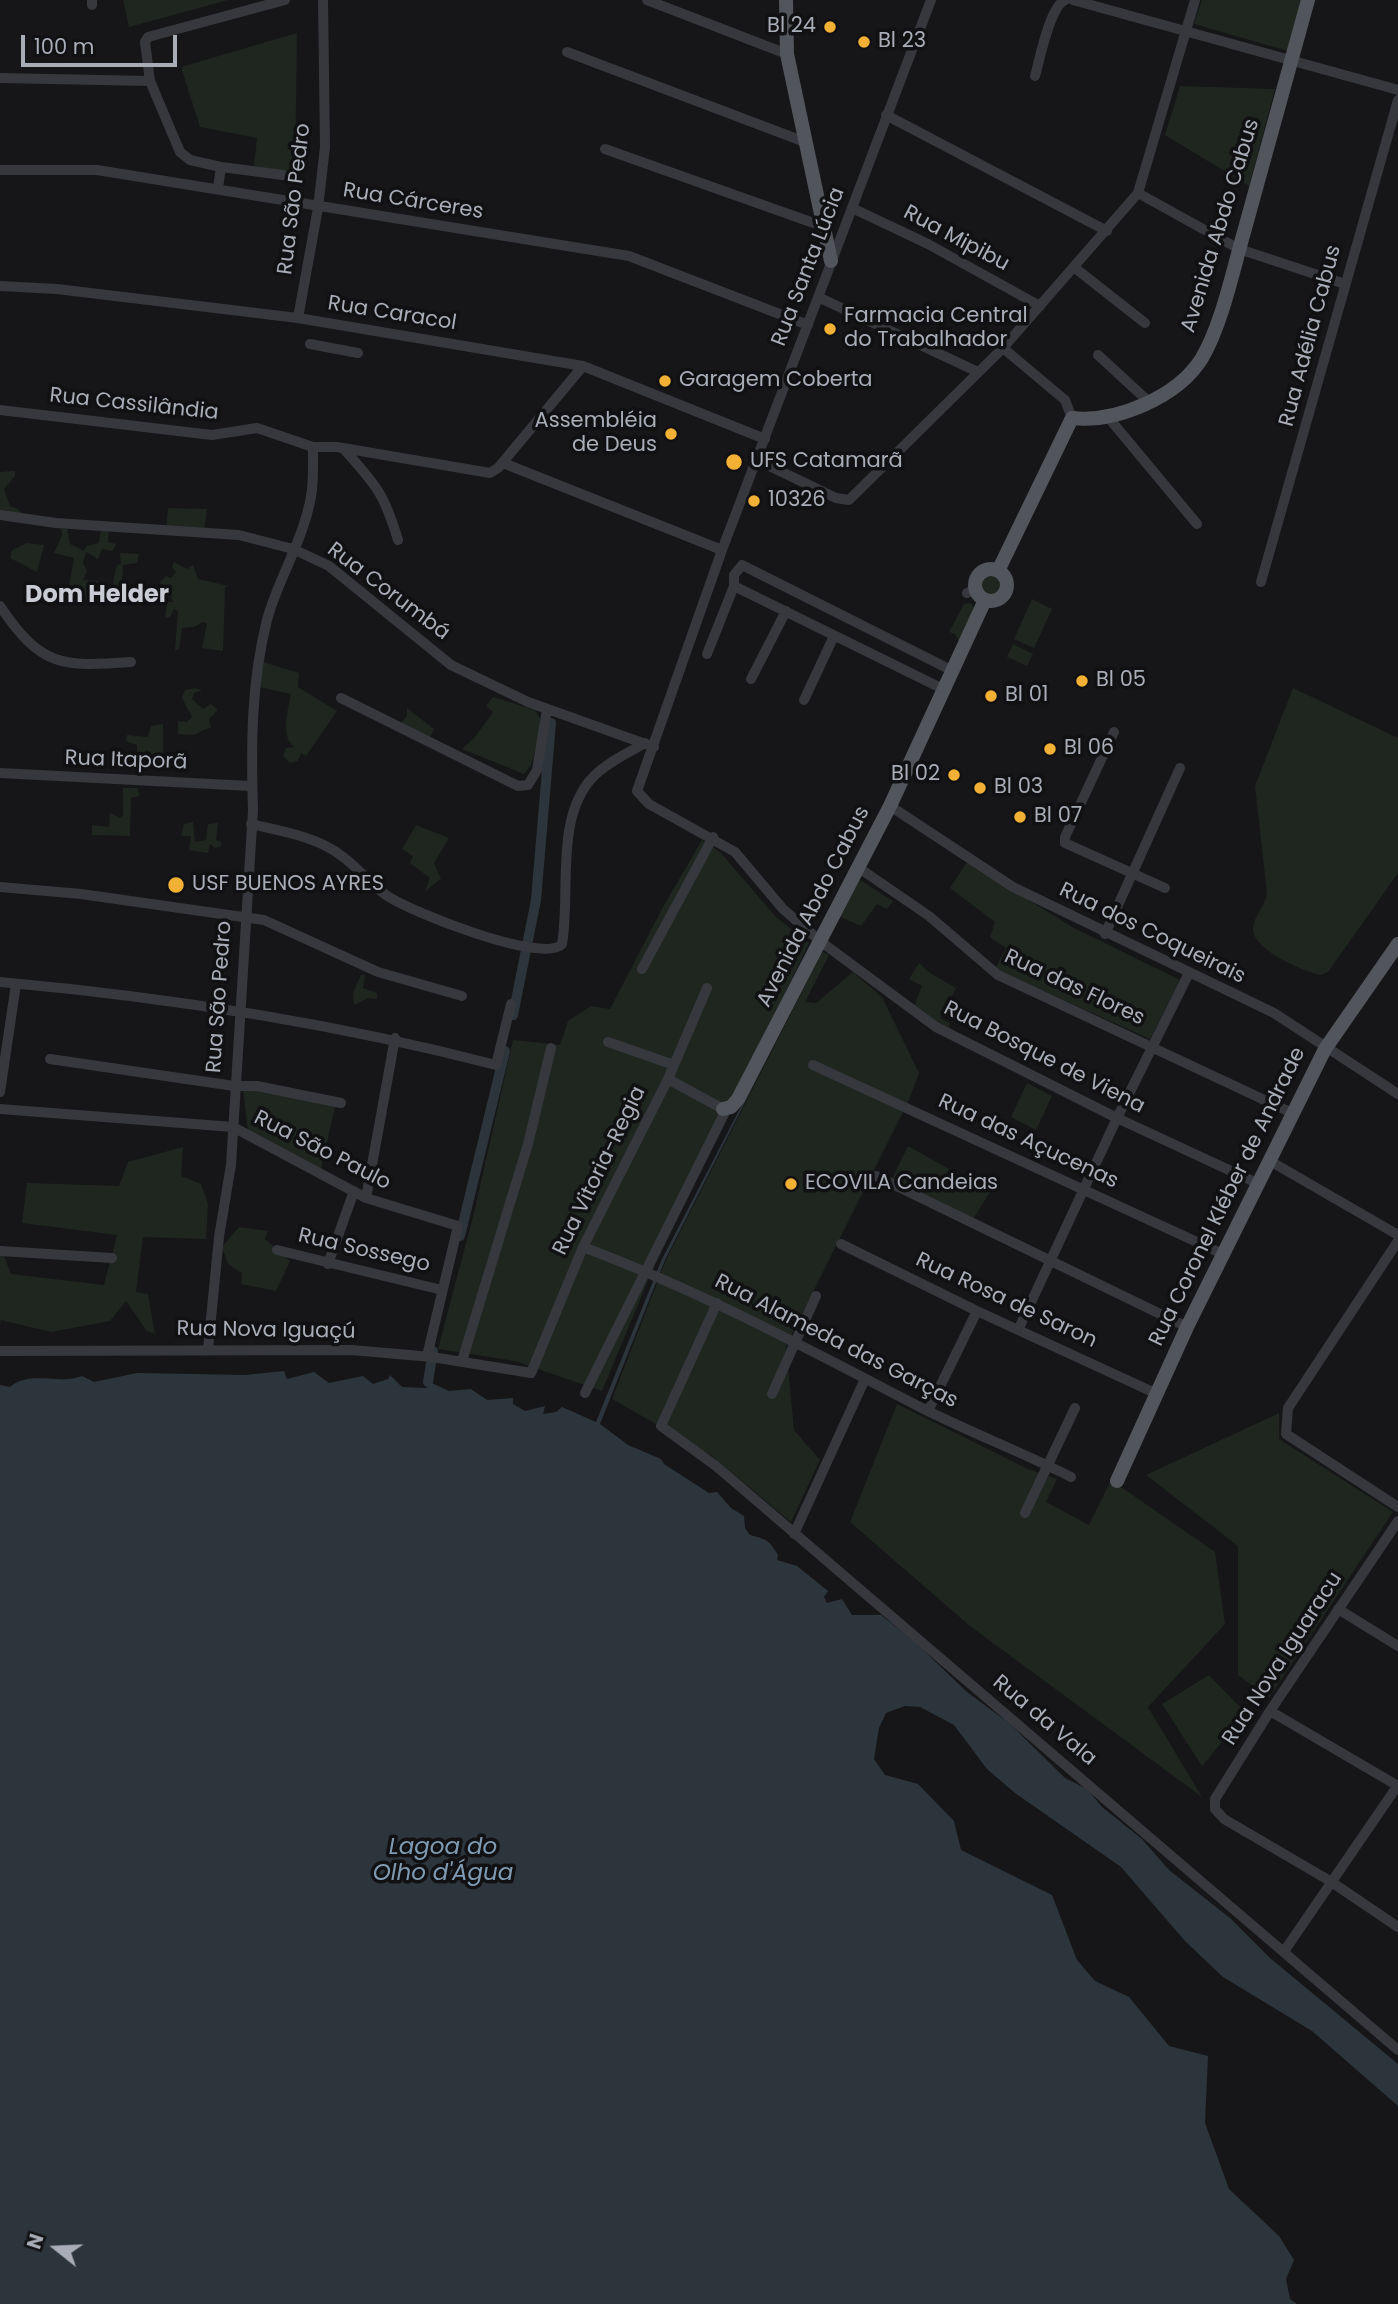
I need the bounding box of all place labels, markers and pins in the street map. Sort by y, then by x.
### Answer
place label: Bl 24 [767,14,816,40]
marker: Bl 24 [822,19,838,35]
place label: Bl 23 [878,29,926,55]
marker: Bl 23 [856,34,872,50]
place label: Farmacia Central do Trabalhador [844,304,1028,354]
marker: Farmacia Central do Trabalhador [822,321,838,337]
place label: Garagem Coberta [679,368,873,394]
marker: Garagem Coberta [657,373,673,389]
place label: Assembléia de Deus [535,409,657,459]
marker: Assembléia de Deus [663,426,679,442]
place label: UFS Catamarã [750,449,903,475]
marker: UFS Catamarã [724,452,744,472]
place label: 10326 [768,488,826,514]
marker: 10326 [746,493,762,509]
place label: Bl 05 [1096,668,1146,694]
marker: Bl 05 [1074,673,1090,689]
place label: Bl 01 [1005,683,1049,709]
marker: Bl 01 [983,688,999,704]
place label: Bl 06 [1064,736,1114,762]
marker: Bl 06 [1042,741,1058,757]
place label: Bl 02 [891,762,940,788]
marker: Bl 02 [946,767,962,783]
place label: Bl 03 [994,775,1043,801]
marker: Bl 03 [972,780,988,796]
place label: Bl 07 [1034,804,1082,830]
marker: Bl 07 [1012,809,1028,825]
place label: USF BUENOS AYRES [192,872,384,898]
marker: USF BUENOS AYRES [166,875,186,895]
place label: ECOVILA Candeias [805,1171,998,1197]
marker: ECOVILA Candeias [783,1176,799,1192]

